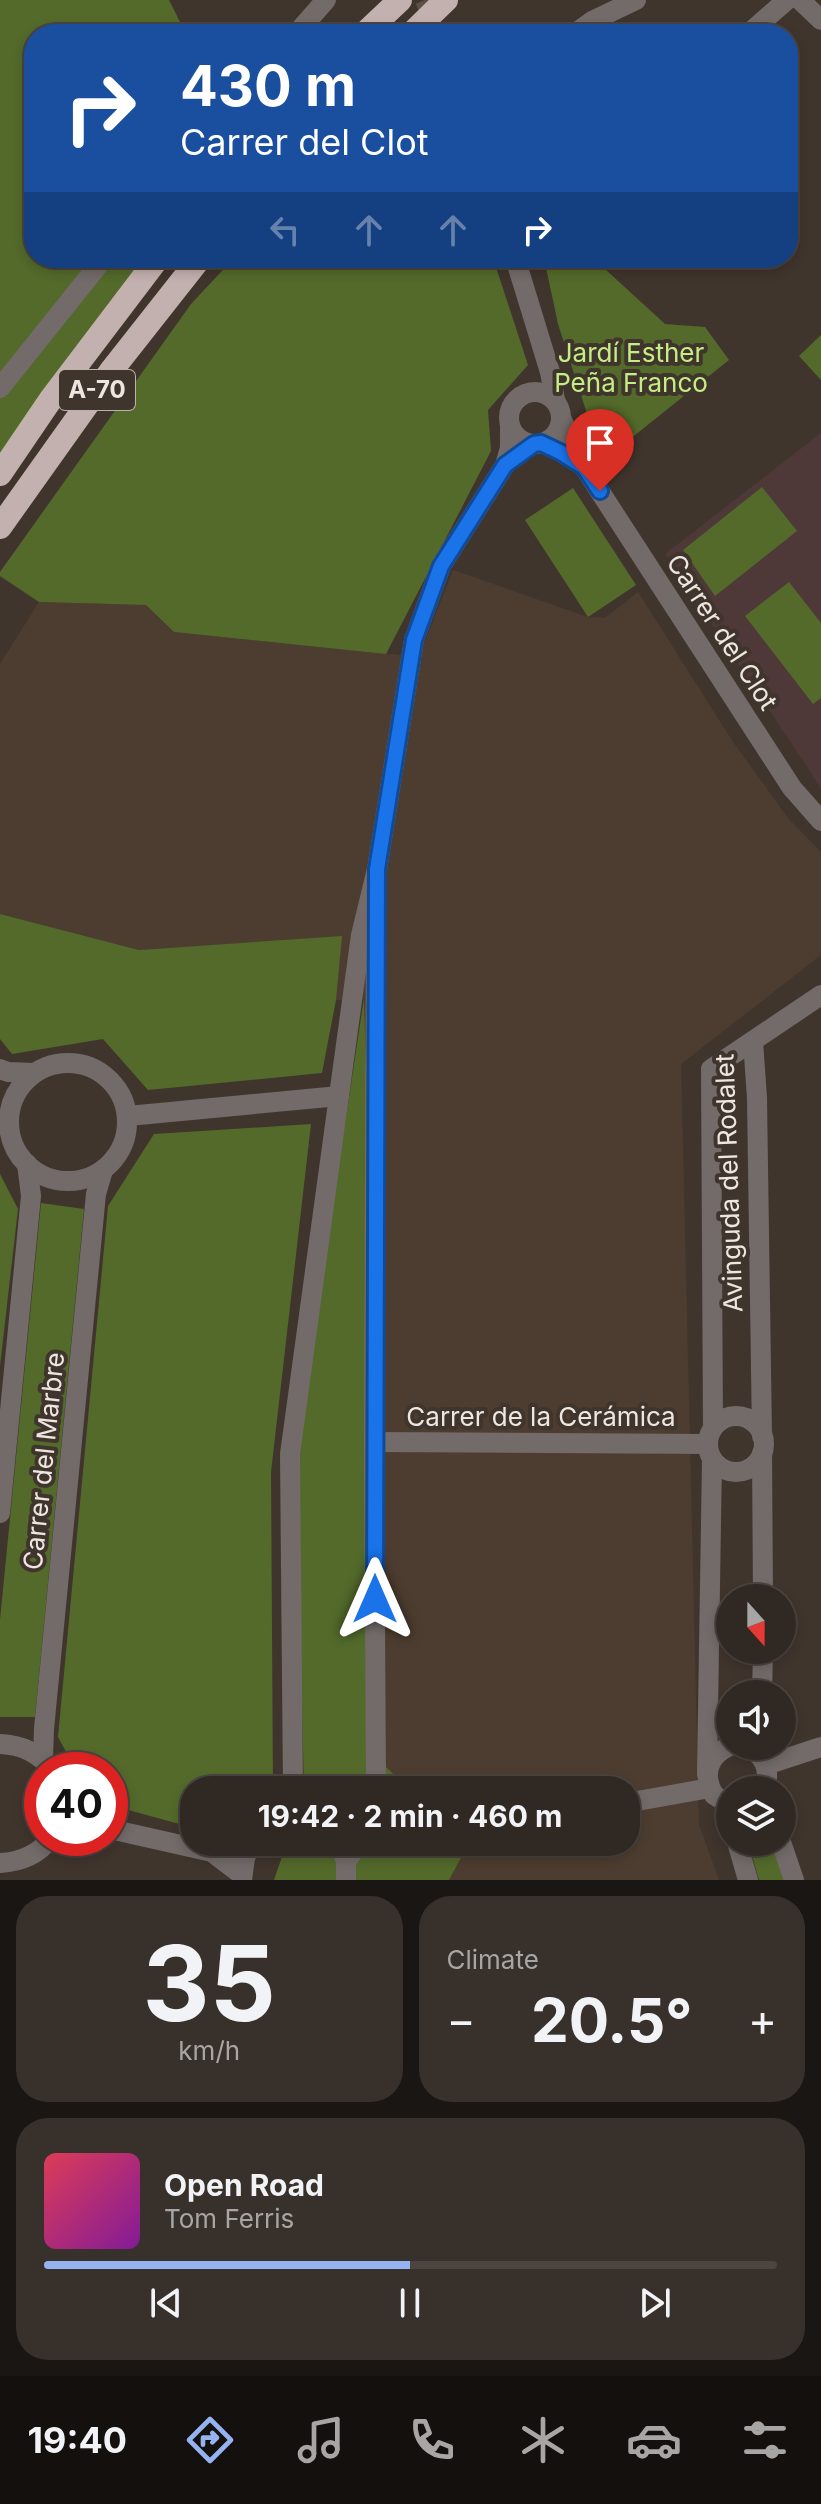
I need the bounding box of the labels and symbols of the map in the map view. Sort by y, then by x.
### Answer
park label: Jardí Esther Peña Franco [554,337,708,398]
road number: A-70 [59,370,135,410]
pin [566,409,634,491]
street label: Carrer del Clot [661,548,784,715]
street label: Avinguda del Rodalet [708,1053,749,1313]
street label: Carrer del Marbre [17,1351,70,1571]
street label: Carrer de la Cerámica [406,1401,676,1432]
position arrow [333,1557,417,1641]
north arrow [716,1584,796,1664]
speed limit sign: 40 [24,1752,128,1856]

